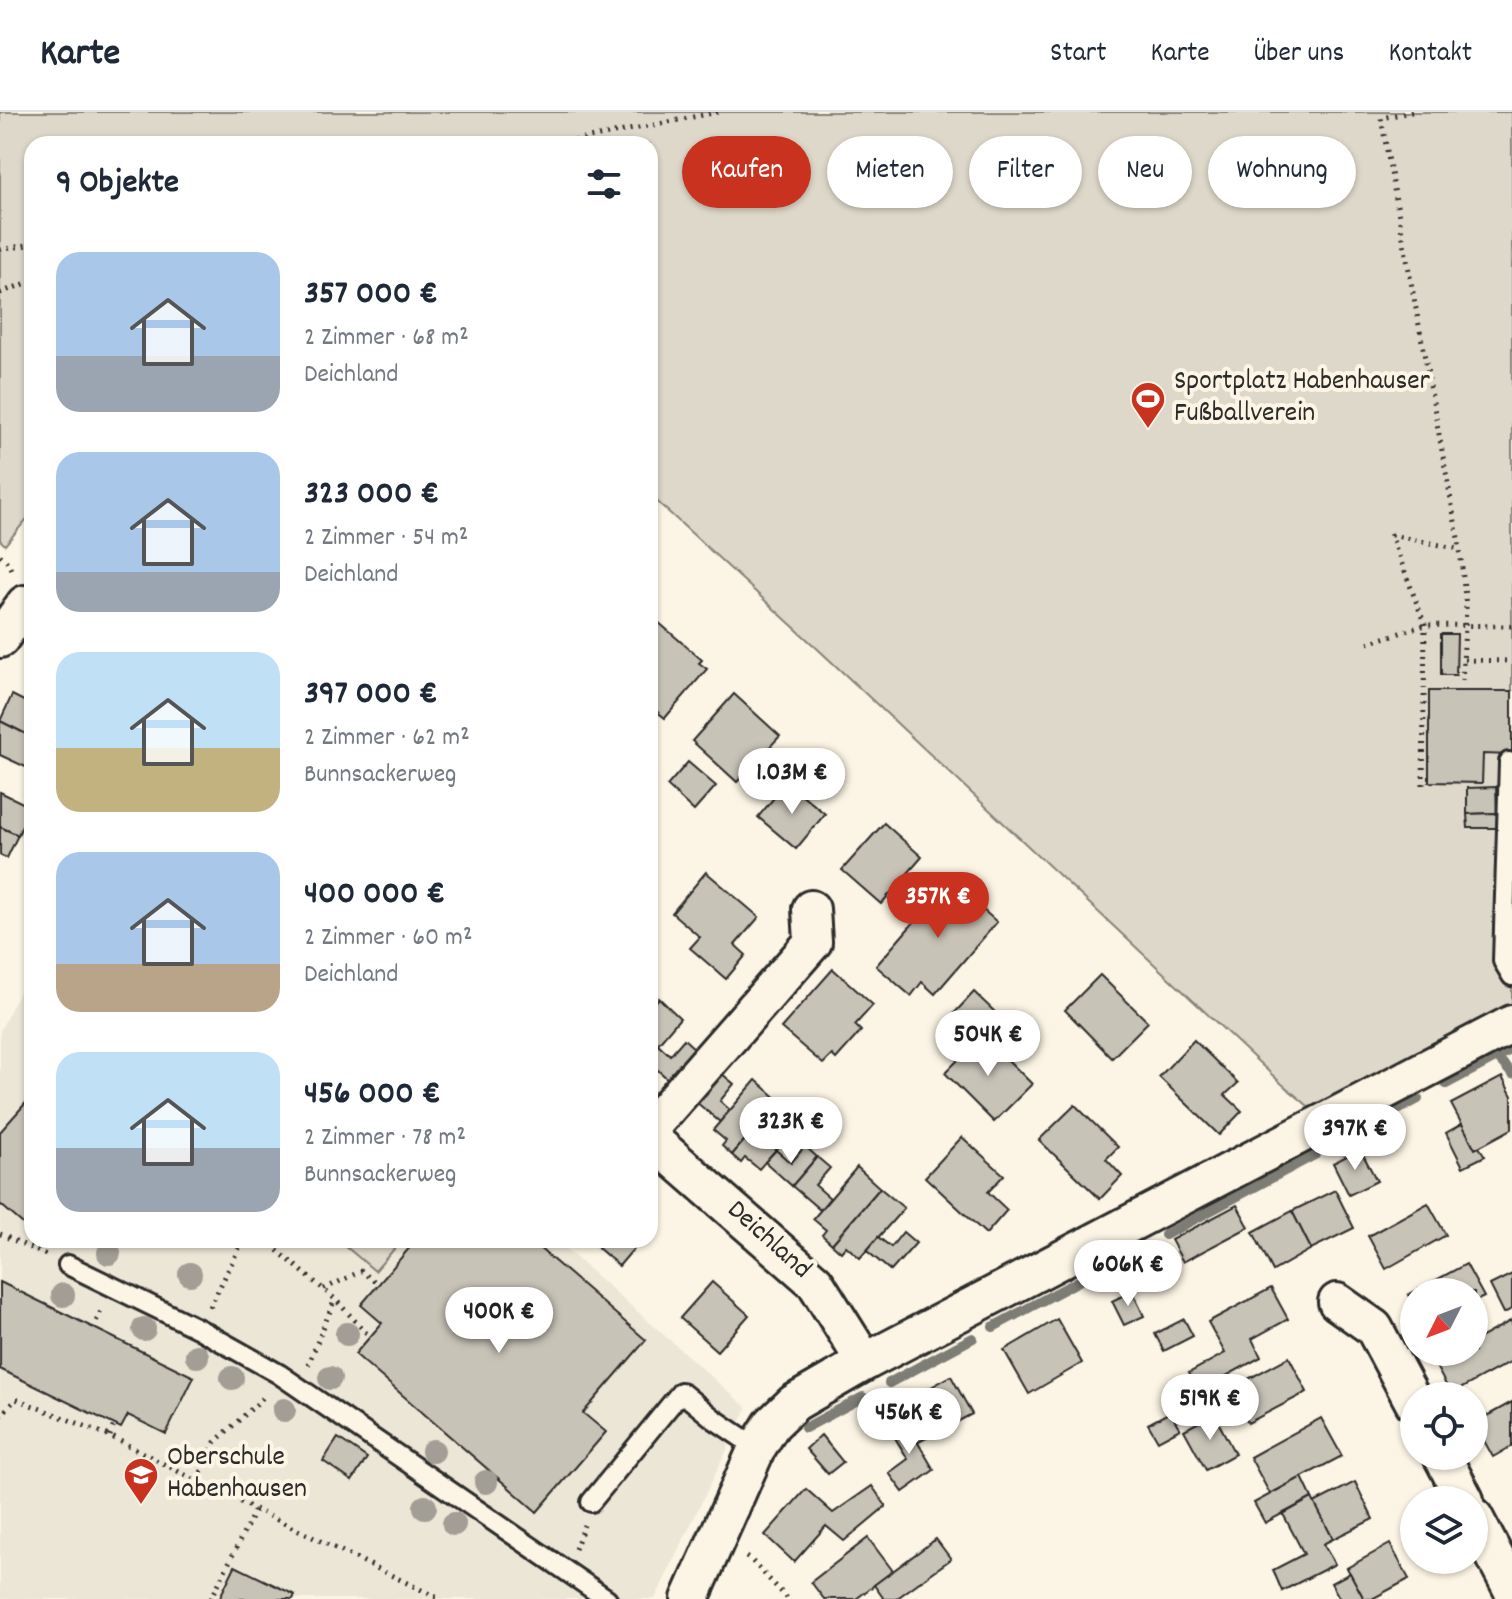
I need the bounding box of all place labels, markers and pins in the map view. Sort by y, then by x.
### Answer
place label: Sportplatz Habenhauser Fußballverein [1174,363,1431,435]
sports icon: Sportplatz Habenhauser Fußballverein [1129,380,1167,430]
pin: 1.03M € [718,748,866,816]
pin: 357K € [873,872,1003,940]
pin: 504K € [923,1010,1053,1078]
pin: 323K € [726,1097,856,1165]
pin: 397K € [1290,1104,1420,1172]
pin: 606K € [1063,1240,1193,1308]
pin: 400K € [434,1287,564,1355]
pin: 519K € [1145,1374,1275,1442]
pin: 456K € [844,1388,974,1456]
place label: Oberschule Habenhausen [167,1439,307,1511]
school or university icon: Oberschule Habenhausen [122,1456,160,1506]

